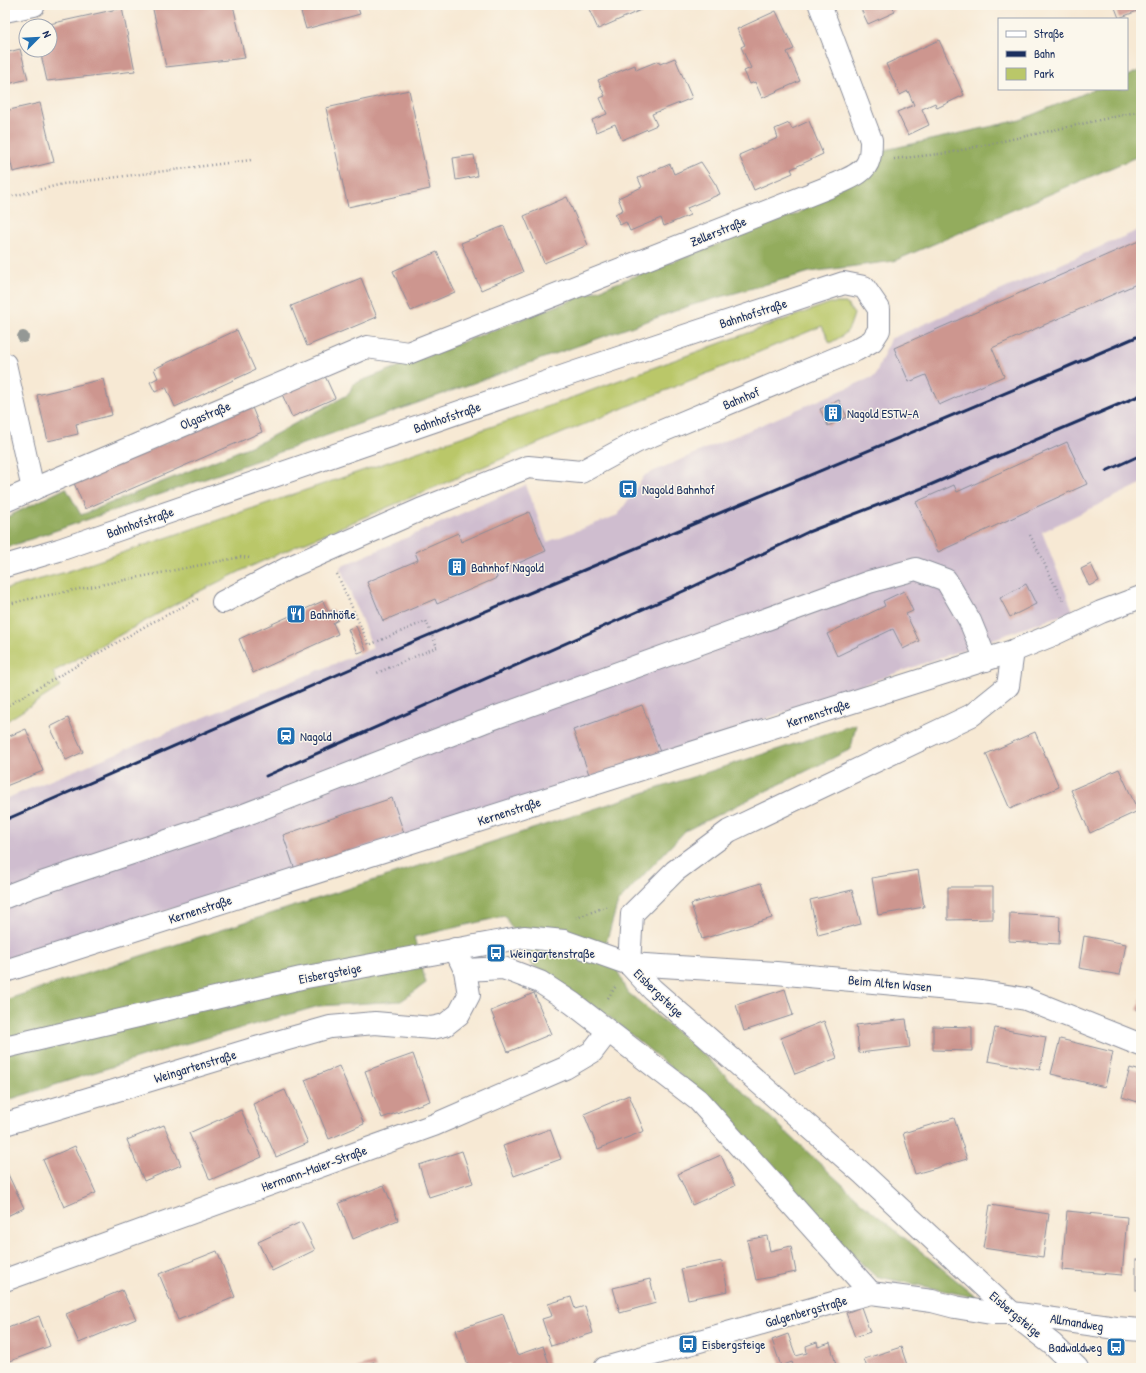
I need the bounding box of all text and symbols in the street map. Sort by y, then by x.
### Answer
north arrow [18,18,58,58]
legend [998,18,1128,90]
text: Straße [1034,25,1064,42]
text: N [40,28,55,40]
text: Bahn [1034,45,1055,62]
text: Park [1034,65,1054,82]
street label: Zellerstraße [687,212,749,250]
street label: Bahnhofstraße [717,294,789,332]
street label: Bahnhof [720,382,762,414]
street label: Olgastraße [177,396,233,434]
street label: Bahnhofstraße [411,397,483,437]
building icon: Nagold ESTW-A [822,402,844,424]
place label: Nagold ESTW-A [847,404,920,422]
bus stop icon: Nagold Bahnhof [617,478,639,500]
place label: Nagold Bahnhof [642,480,715,498]
street label: Bahnhofstraße [104,502,176,542]
building icon: Bahnhof Nagold [446,556,468,578]
place label: Bahnhof Nagold [471,558,544,576]
restaurant icon: Bahnhöfle [285,603,307,625]
place label: Bahnhöfle [310,605,356,623]
street label: Kernenstraße [784,694,852,732]
station icon: Nagold [275,725,297,747]
place label: Nagold [300,727,332,745]
street label: Kernenstraße [475,792,543,830]
street label: Kernenstraße [166,890,234,928]
bus stop icon: Weingartenstraße [485,942,507,964]
place label: Weingartenstraße [510,944,595,962]
street label: Eisbergsteige [297,958,363,988]
street label: Eisbergsteige [630,964,688,1022]
street label: Beim Alten Wasen [847,970,933,996]
street label: Weingartenstraße [152,1045,238,1087]
street label: Hermann-Maier-Straße [259,1141,369,1195]
street label: Eisbergsteige [986,1287,1046,1341]
street label: Galgenbergstraße [763,1291,849,1331]
street label: Allmandweg [1049,1309,1105,1335]
bus stop icon: Eisbergsteige [677,1333,699,1355]
place label: Eisbergsteige [702,1335,766,1353]
bus stop icon: Badwaldweg [1105,1336,1127,1358]
place label: Badwaldweg [1049,1338,1102,1356]

